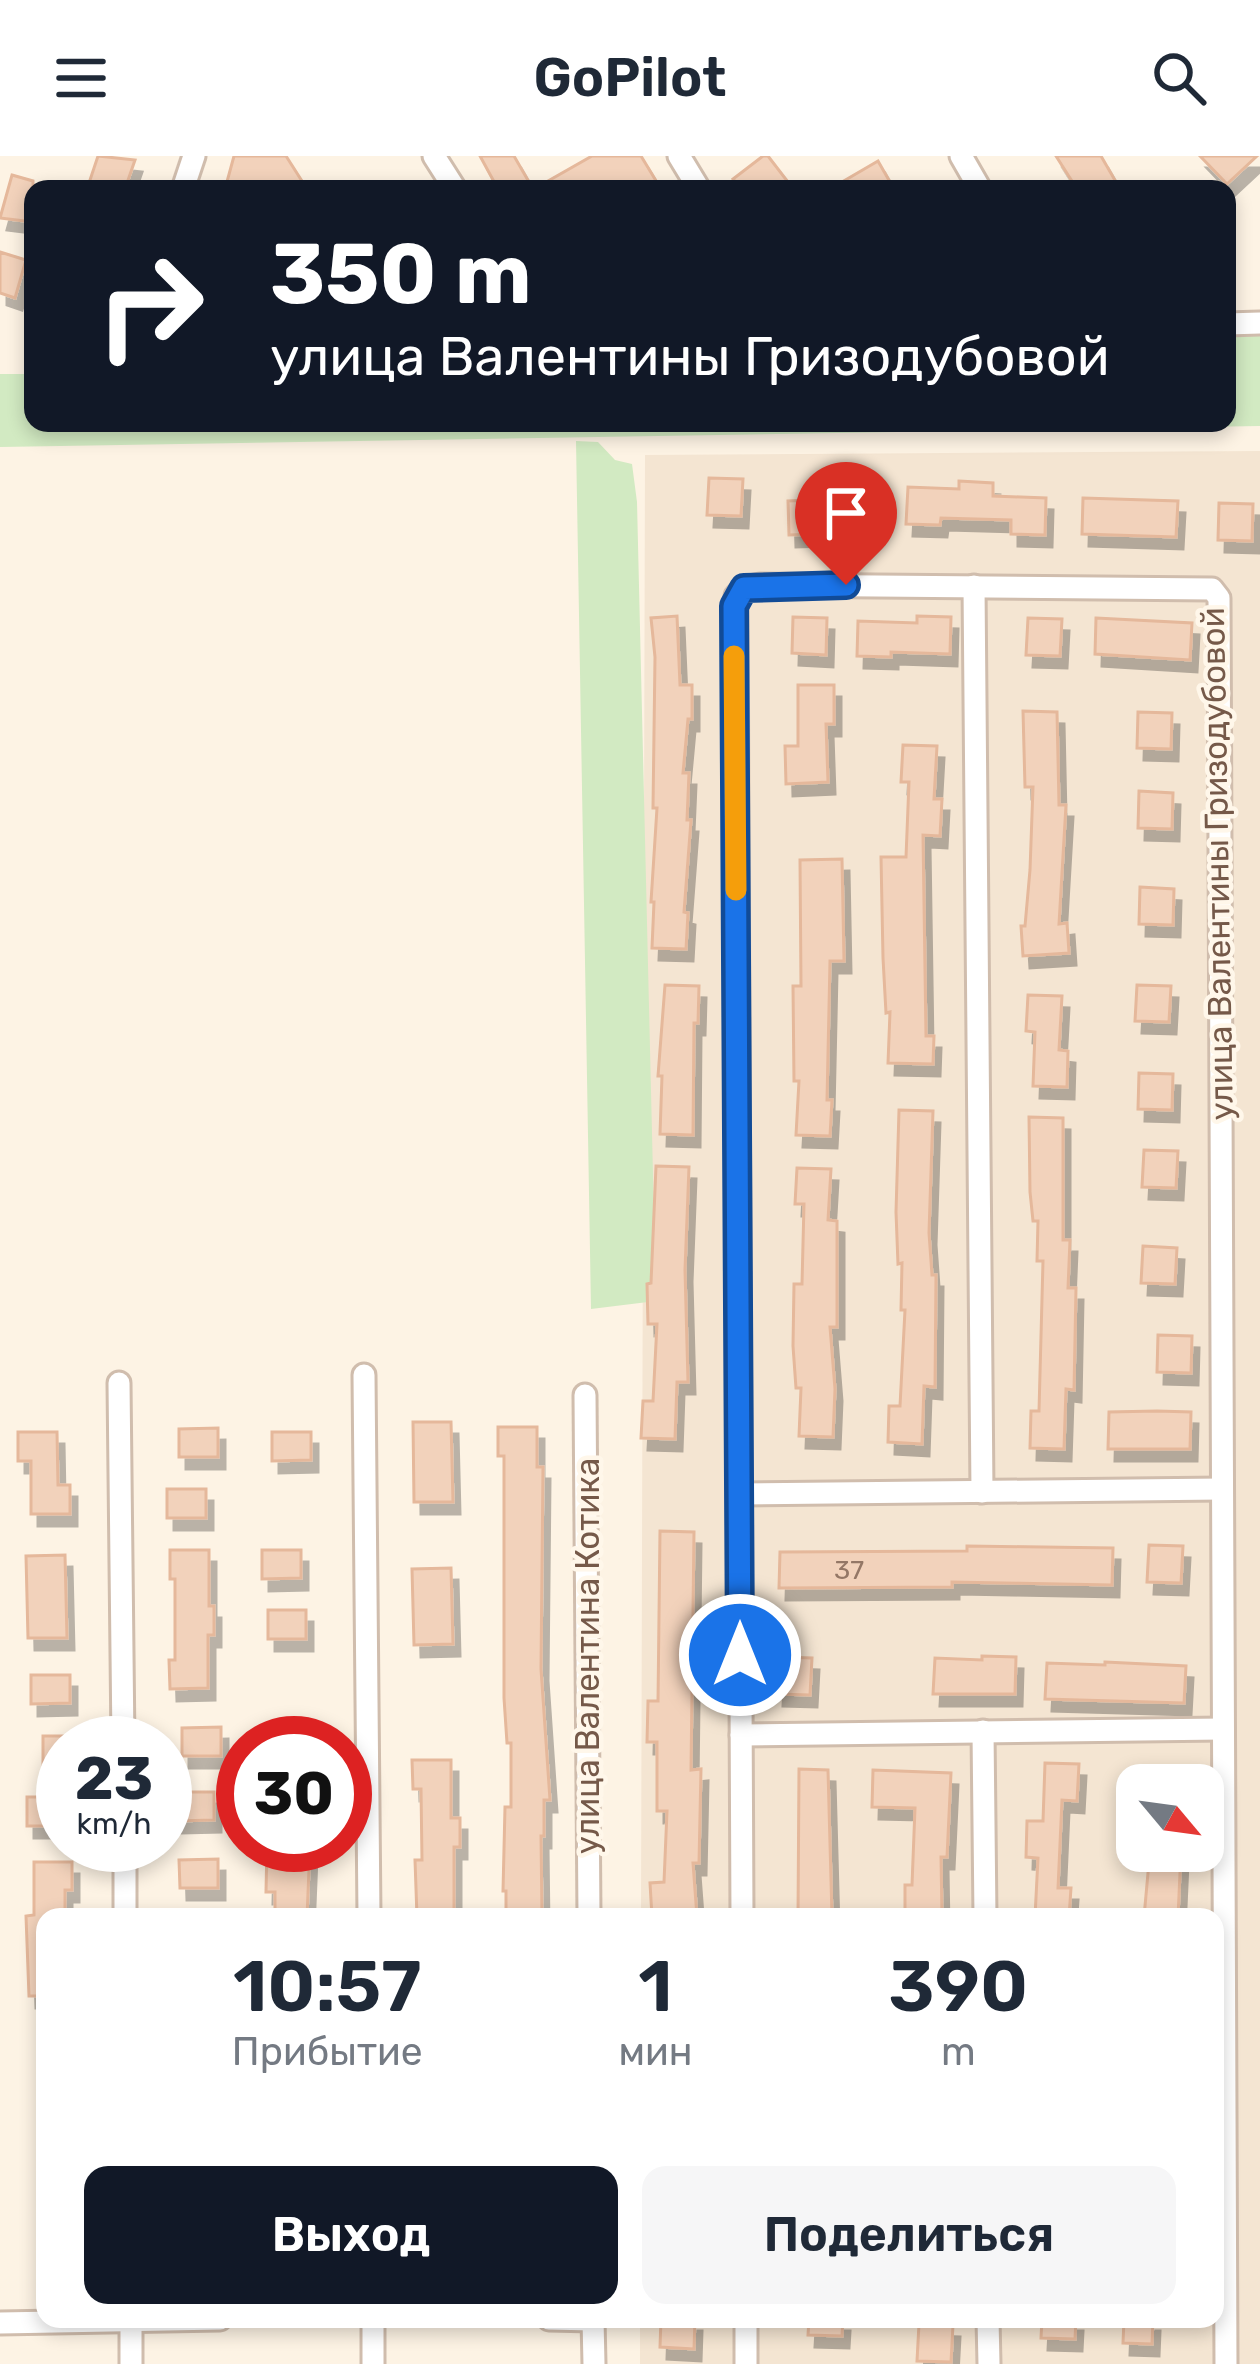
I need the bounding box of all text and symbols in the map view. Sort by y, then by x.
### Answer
icon: menu [48,45,114,111]
icon: search [1146,45,1212,111]
text: GoPilot [534,46,726,110]
text: 350 m [270,224,532,324]
icon: right [72,228,228,384]
text: улица Валентины Гризодубовой [270,325,1110,389]
pin [795,462,897,585]
icon: arrive [813,480,879,546]
street label: улица Валентины Гризодубовой [1193,607,1241,1121]
street label: улица Валентина Котика [568,1458,607,1854]
house number: 37 [834,1554,864,1586]
position arrow [677,1592,803,1718]
speed limit sign: 30 [216,1716,372,1872]
text: 23 [75,1743,153,1814]
north arrow [1116,1764,1224,1872]
map controls [1116,1764,1224,1872]
text: km/h [77,1806,151,1842]
text: 10:57 [233,1944,422,2029]
text: 1 [638,1944,673,2029]
text: 390 [888,1944,1028,2029]
text: Прибытие [232,2029,423,2075]
text: мин [618,2029,693,2075]
text: m [941,2029,976,2075]
button: Выход [84,2166,618,2304]
button: Поделиться [642,2166,1176,2304]

